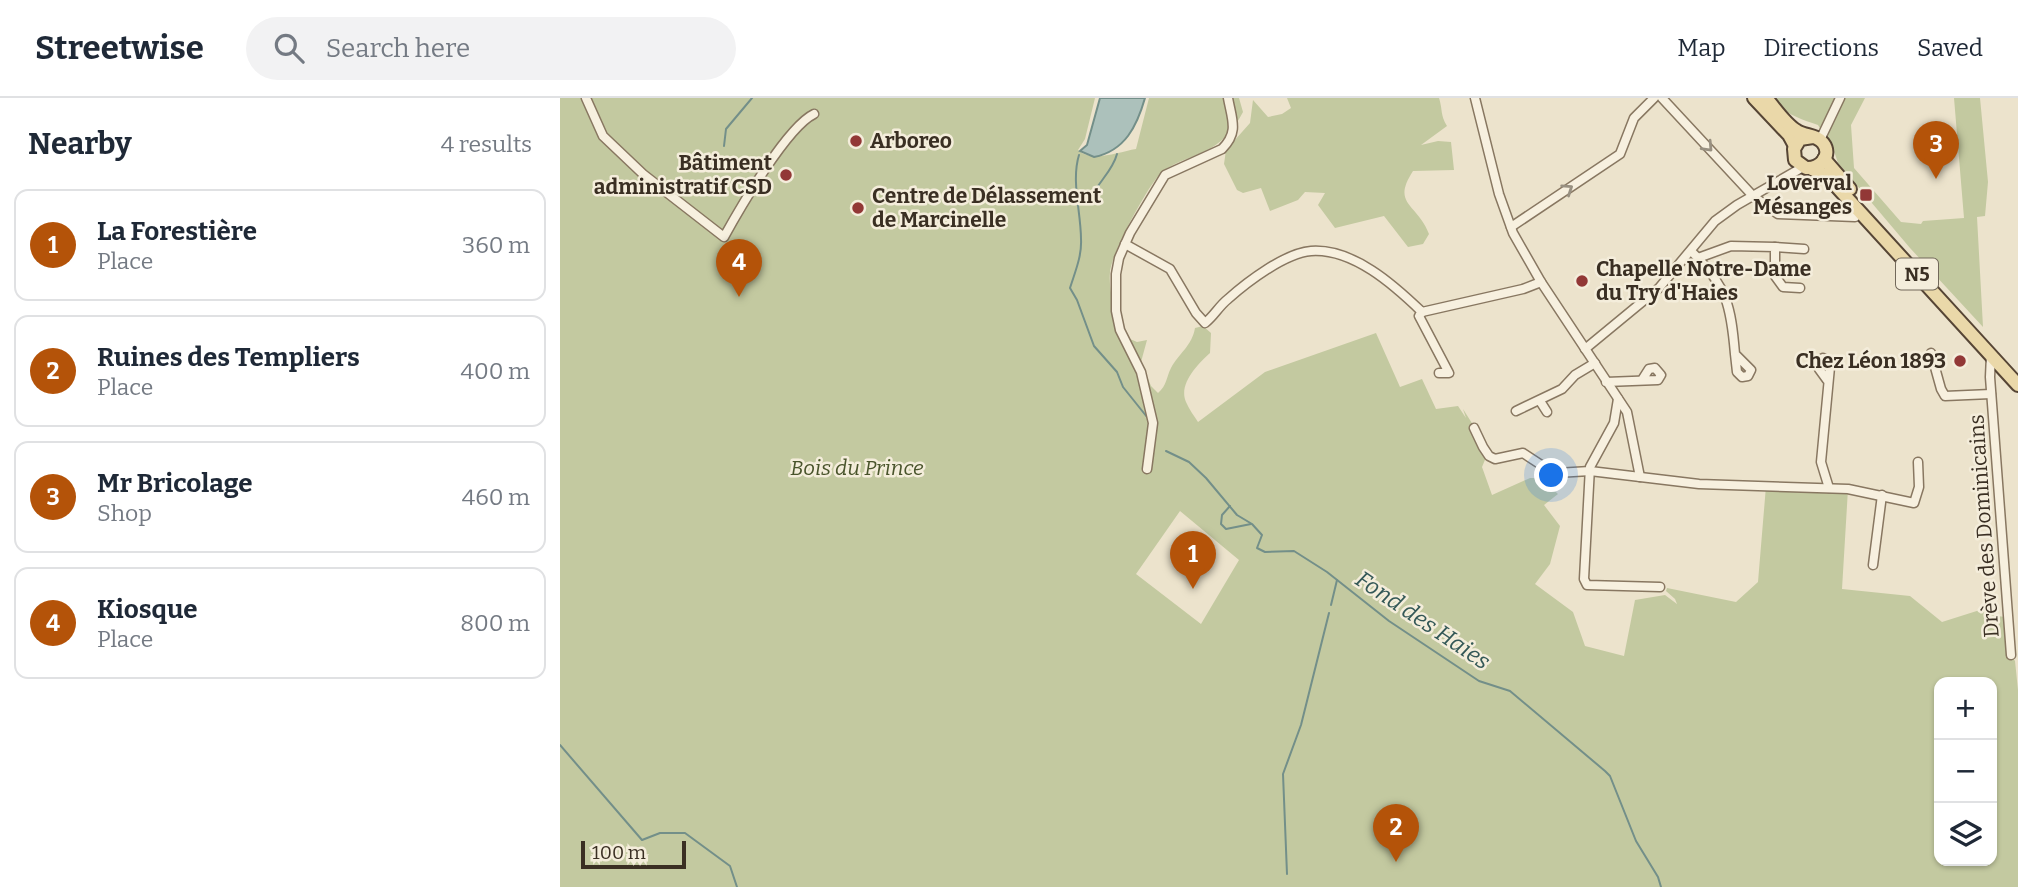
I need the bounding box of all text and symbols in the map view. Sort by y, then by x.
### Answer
search box [246,17,736,80]
text: Streetwise [35,28,204,68]
icon: search [270,29,308,67]
text: Search here [326,33,470,64]
text: Map [1677,34,1726,62]
text: Directions [1764,34,1879,62]
text: Saved [1917,34,1983,62]
pin: 3 [1913,121,1959,179]
text: Nearby [28,126,132,162]
place label: Arboreo [870,128,952,154]
text: 4 results [441,130,532,158]
marker: Arboreo [848,133,864,149]
one-way arrow [1699,139,1712,152]
place label: Bâtiment administratif CSD [594,150,773,200]
marker: Bâtiment administratif CSD [778,167,794,183]
place label: Loverval Mésanges [1753,170,1852,220]
place label: Centre de Délassement de Marcinelle [872,183,1102,233]
one-way arrow [1560,184,1573,197]
marker: Loverval Mésanges [1858,187,1874,203]
marker: Centre de Délassement de Marcinelle [850,200,866,216]
text: La Forestière [97,216,257,247]
text: 1 [48,231,58,259]
text: 360 m [462,231,530,259]
pin: 4 [716,239,762,297]
text: Place [97,247,153,275]
place label: Chapelle Notre-Dame du Try d'Haies [1596,256,1811,306]
road number: N5 [1896,258,1938,290]
marker: Chapelle Notre-Dame du Try d'Haies [1574,273,1590,289]
text: Ruines des Templiers [97,342,360,373]
place label: Chez Léon 1893 [1796,348,1946,374]
marker: Chez Léon 1893 [1952,353,1968,369]
text: 2 [47,357,59,385]
text: 400 m [461,357,530,385]
text: Place [97,373,153,401]
street label: Drève des Dominicains [1963,414,2005,638]
park label: Bois du Prince [790,455,924,481]
your location [1534,458,1568,492]
text: Mr Bricolage [97,468,253,499]
text: 3 [46,483,60,511]
text: 460 m [462,483,530,511]
text: Shop [97,499,152,527]
pin: 1 [1170,531,1216,589]
water label: Fond des Haies [1350,565,1496,675]
text: Kiosque [97,594,198,625]
text: 4 [46,609,60,637]
text: 800 m [460,609,530,637]
text: Place [97,625,153,653]
map controls [1934,677,1997,866]
button: + [1934,677,1997,740]
button: − [1934,740,1997,803]
button: layers [1934,803,1997,866]
pin: 2 [1373,804,1419,862]
scale bar [581,838,686,870]
text: 100 m [592,841,646,864]

